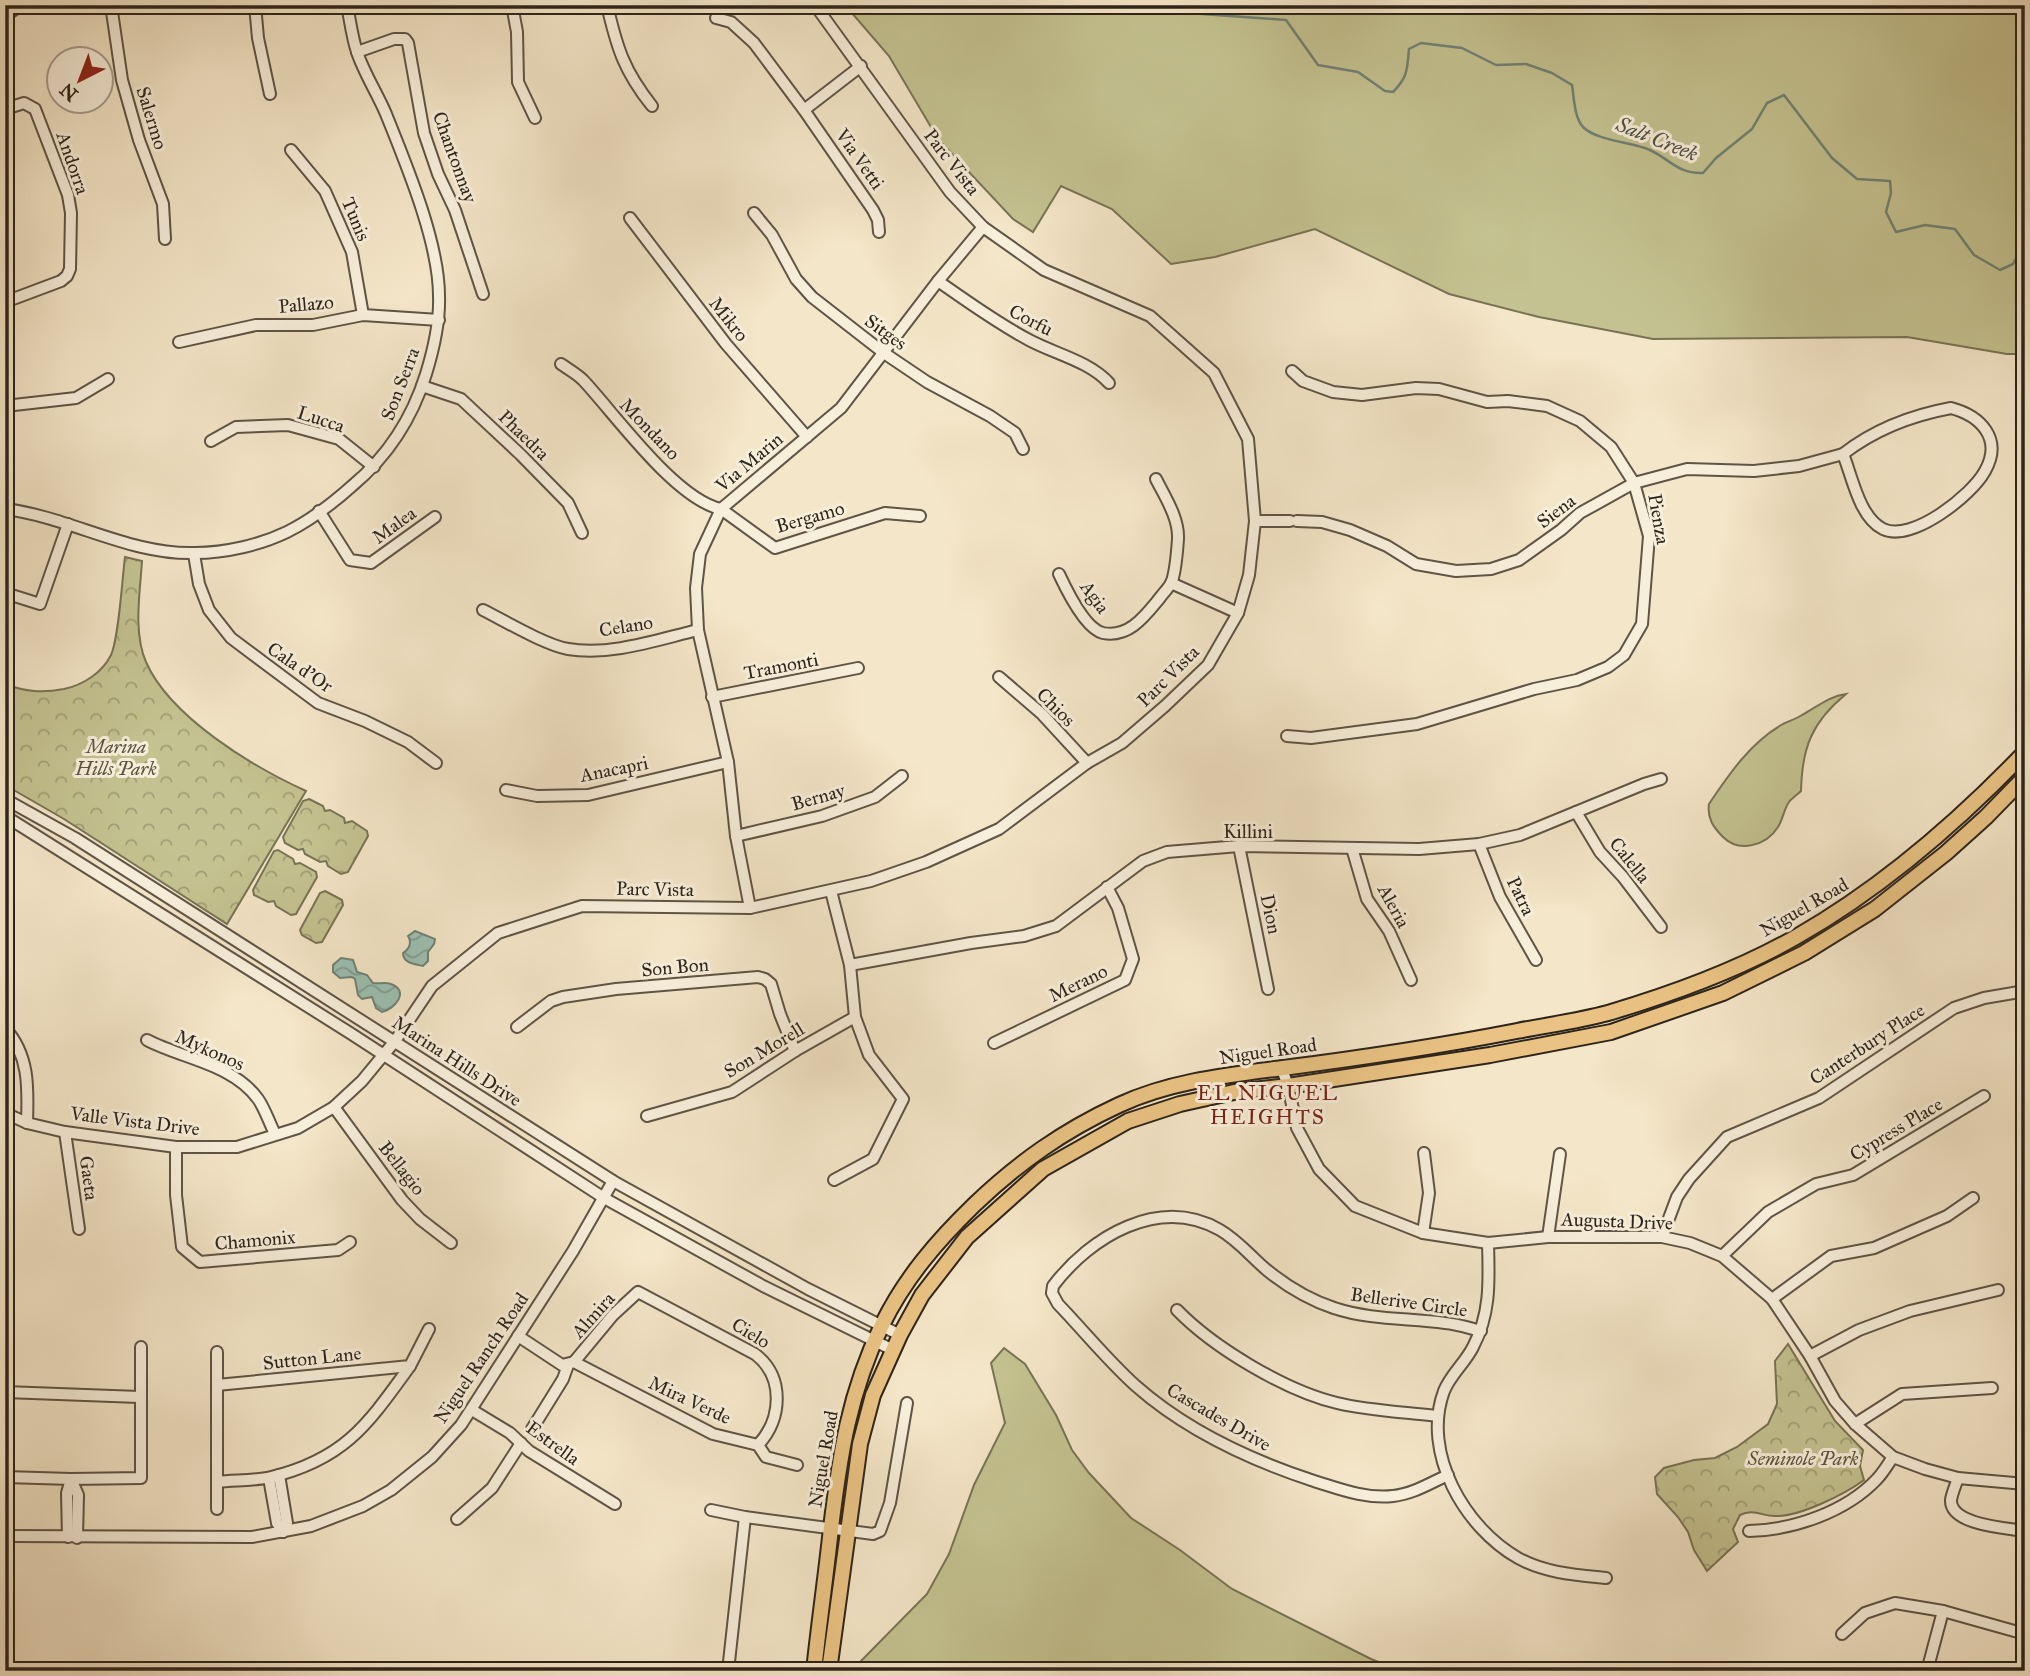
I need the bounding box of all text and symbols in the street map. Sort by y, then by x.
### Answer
north arrow [46,46,116,116]
text: N [55,78,83,106]
street label: Salermo [132,84,173,153]
street label: Chantonnay [428,108,482,207]
water label: Salt Creek [1611,111,1702,167]
street label: Via Vetti [830,123,889,194]
street label: Parc Vista [919,124,986,201]
street label: Andorra [51,128,95,198]
street label: Tunis [337,194,375,244]
street label: Pallazo [277,290,335,318]
street label: Mikro [704,292,754,346]
street label: Corfu [1005,299,1057,341]
street label: Sitges [860,309,912,356]
street label: Son Serra [376,343,425,424]
street label: Mondano [615,393,685,465]
street label: Lucca [295,401,348,438]
street label: Phaedra [494,405,555,466]
street label: Via Marin [710,427,787,497]
street label: Siena [1532,489,1581,533]
street label: Pienza [1643,492,1675,547]
street label: Bergamo [773,496,847,539]
street label: Malea [368,501,421,549]
street label: Agia [1074,575,1115,619]
street label: Celano [598,610,655,642]
street label: Cala d'Or [263,637,338,698]
street label: Parc Vista [1132,640,1204,712]
street label: Tramonti [742,648,820,684]
street label: Chios [1032,683,1080,731]
park label: Marina Hills Park [74,735,157,780]
street label: Anacapri [577,751,650,787]
street label: Bernay [789,778,848,816]
street label: Killini [1223,820,1273,843]
street label: Calella [1605,832,1656,888]
street label: Niguel Road [1756,872,1853,942]
street label: Patra [1502,873,1541,920]
street label: Parc Vista [616,877,695,901]
street label: Aleria [1372,879,1416,933]
street label: Dion [1256,892,1286,936]
street label: Son Bon [640,953,710,981]
street label: Merano [1045,959,1111,1007]
street label: Canterbury Place [1805,998,1929,1090]
street label: Marina Hills Drive [388,1011,526,1111]
street label: Son Morell [720,1017,809,1083]
street label: Mykonos [172,1025,248,1075]
street label: Niguel Road [1218,1033,1319,1070]
district label: EL NIGUEL HEIGHTS [1197,1080,1339,1130]
street label: Cypress Place [1845,1092,1947,1166]
street label: Valle Vista Drive [68,1102,201,1140]
street label: Bellagio [373,1136,430,1201]
street label: Gaeta [75,1154,104,1203]
street label: Augusta Drive [1560,1208,1673,1235]
street label: Chamonix [214,1225,297,1255]
street label: Bellerive Circle [1349,1282,1469,1322]
street label: Almira [566,1286,620,1344]
street label: Niguel Ranch Road [429,1288,534,1428]
street label: Cielo [728,1313,775,1353]
street label: Sutton Lane [262,1341,362,1375]
street label: Mira Verde [645,1371,735,1429]
street label: Cascades Drive [1163,1378,1275,1456]
street label: Niguel Road [803,1408,844,1509]
street label: Estrella [522,1416,585,1471]
park label: Seminole Park [1746,1447,1859,1470]

